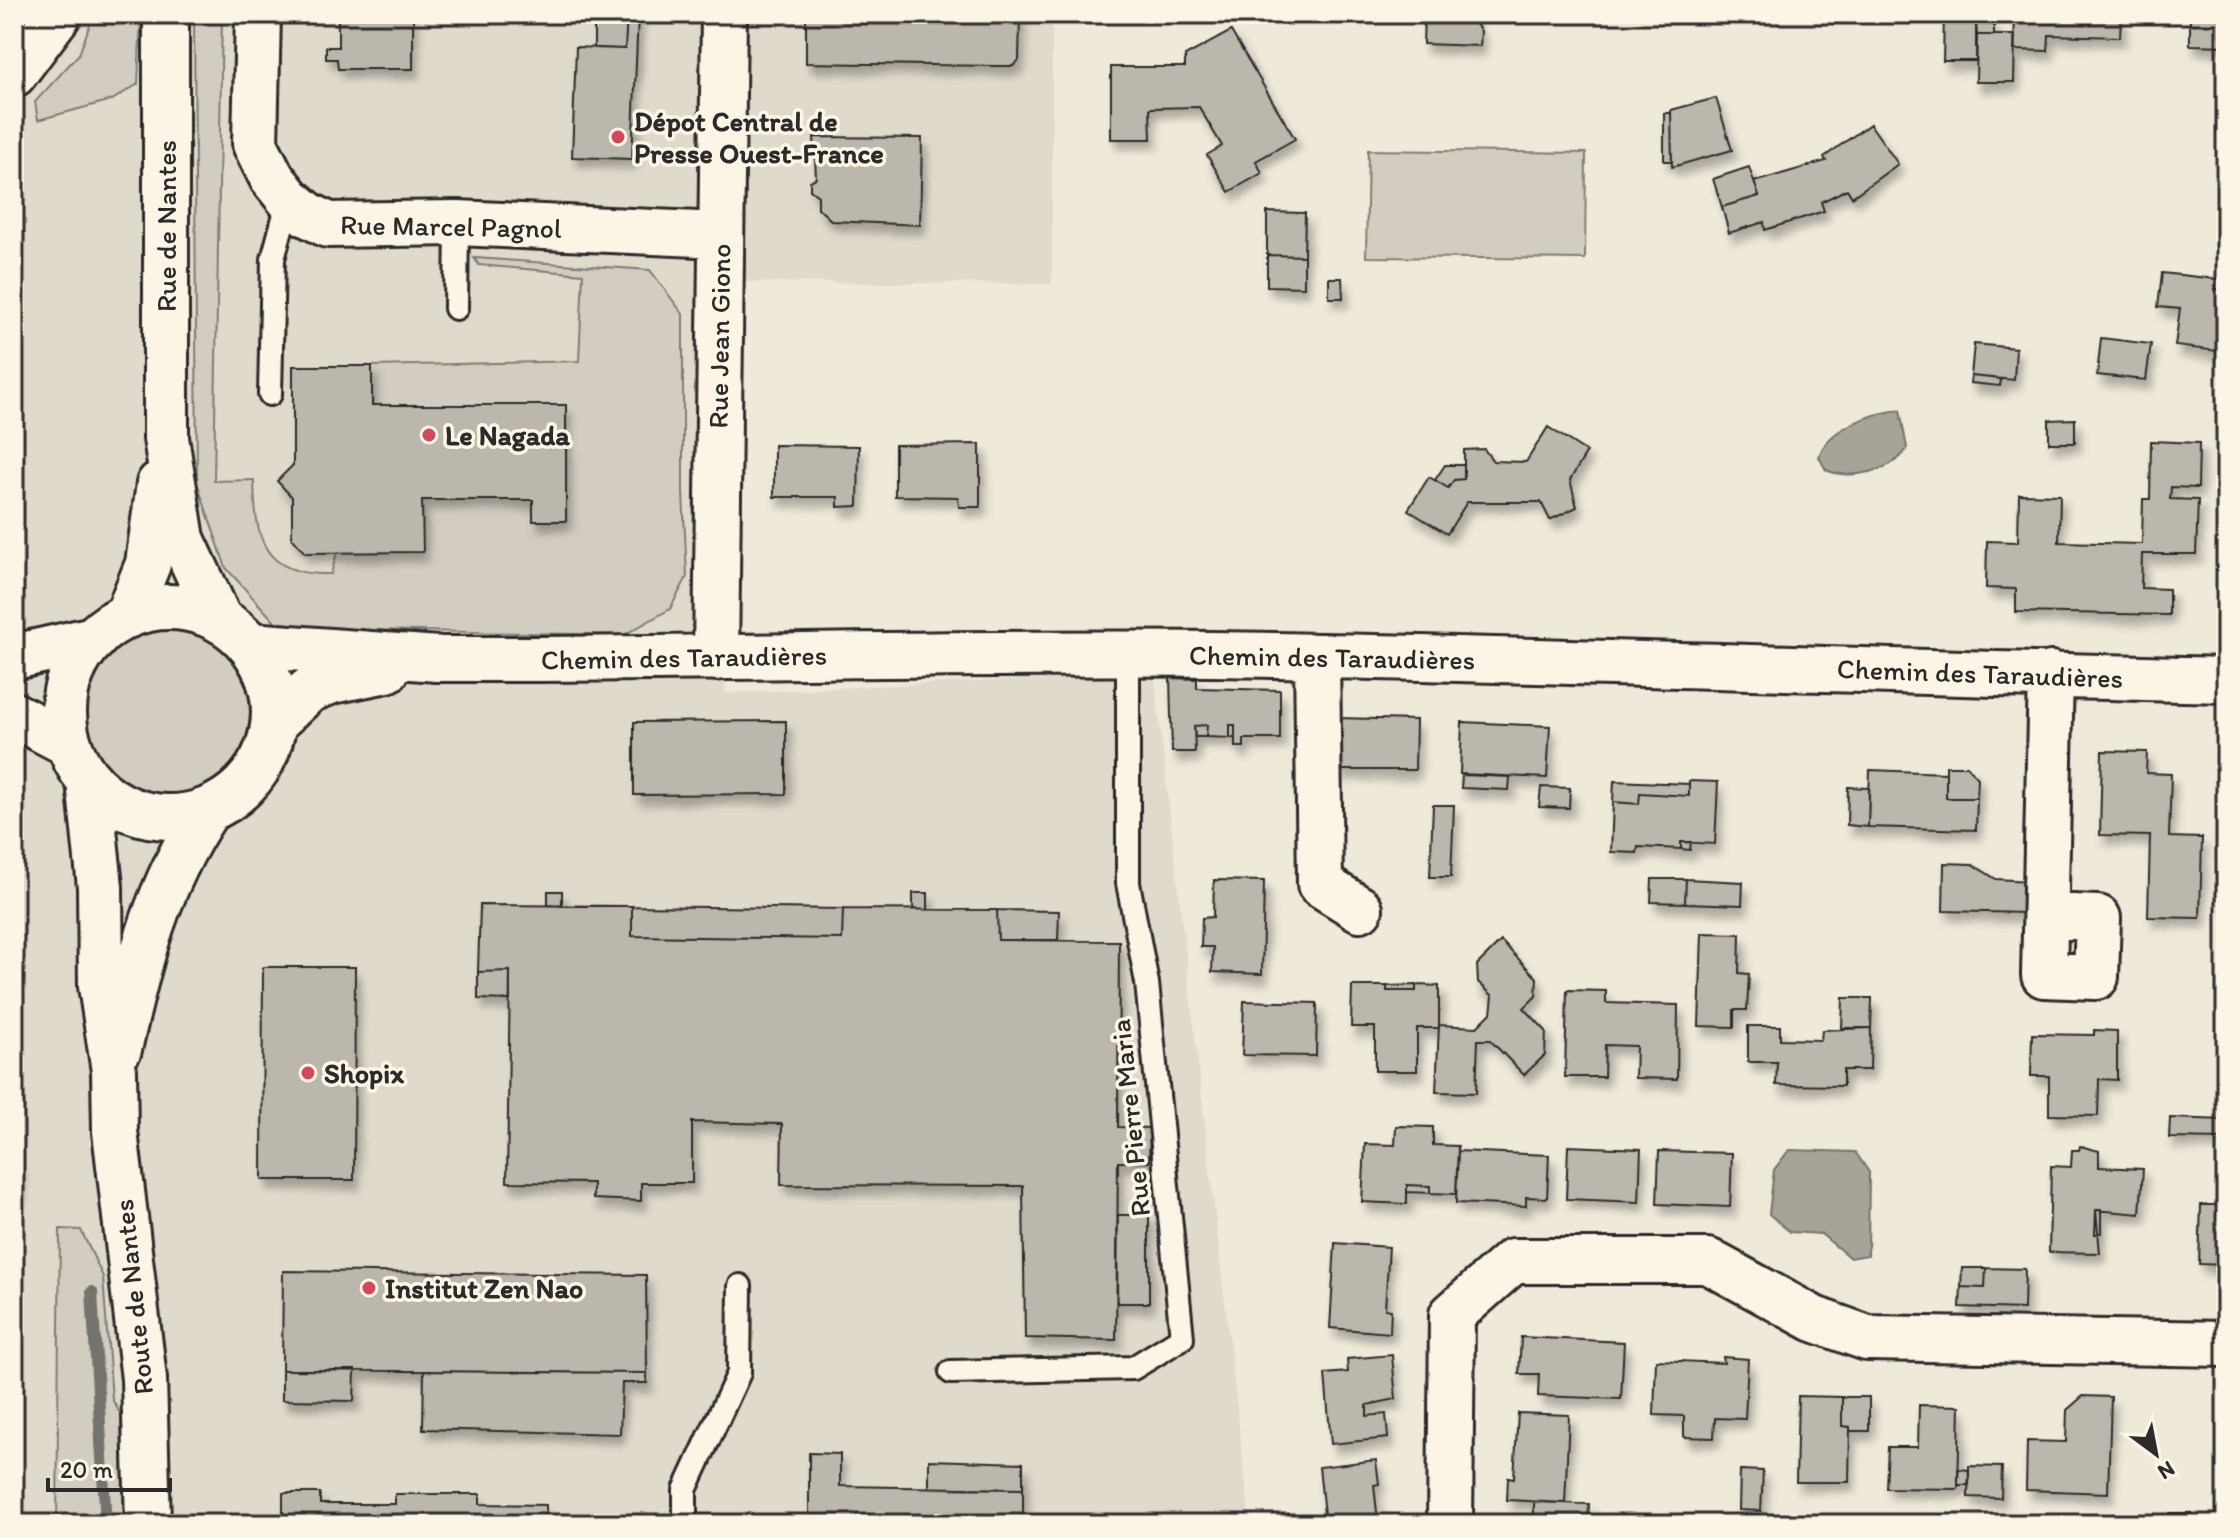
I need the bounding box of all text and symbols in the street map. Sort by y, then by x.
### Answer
place label: Dépot Central de Presse Ouest-France [634,104,884,170]
marker: Dépot Central de Presse Ouest-France [609,128,627,146]
street label: Rue de Nantes [149,140,183,312]
street label: Rue Marcel Pagnol [340,207,562,245]
street label: Rue Jean Giono [700,243,738,429]
place label: Le Nagada [445,418,570,452]
marker: Le Nagada [420,426,438,444]
street label: Chemin des Taraudières [540,638,828,676]
street label: Chemin des Taraudières [1188,638,1476,676]
street label: Chemin des Taraudières [1836,651,2124,695]
street label: Rue Pierre Maria [1103,1017,1157,1218]
place label: Shopix [324,1056,405,1090]
marker: Shopix [299,1064,317,1082]
street label: Route de Nantes [106,1198,160,1396]
place label: Institut Zen Nao [385,1271,583,1305]
marker: Institut Zen Nao [360,1279,378,1297]
north arrow [2116,1414,2196,1494]
scale bar [48,1442,170,1492]
text: 20 m [60,1455,113,1484]
text: N [2153,1455,2180,1486]

